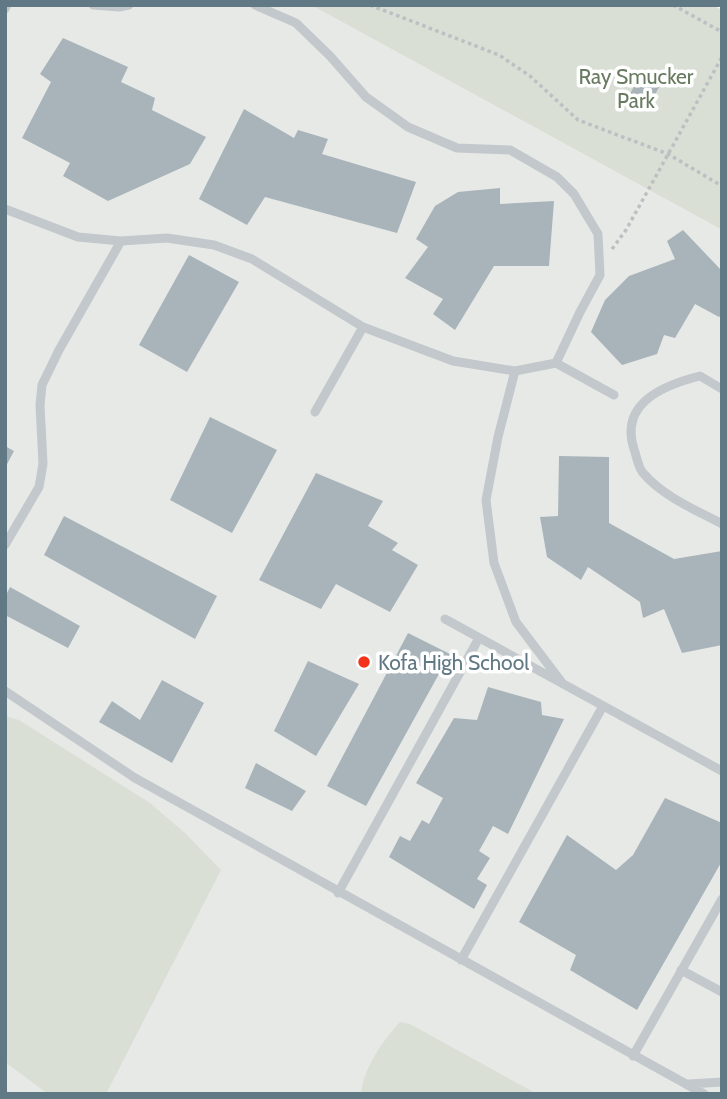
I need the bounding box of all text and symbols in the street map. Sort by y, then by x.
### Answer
park label: Ray Smucker Park [579,64,694,113]
place label: Kofa High School [378,650,529,675]
marker: Kofa High School [356,654,372,670]

